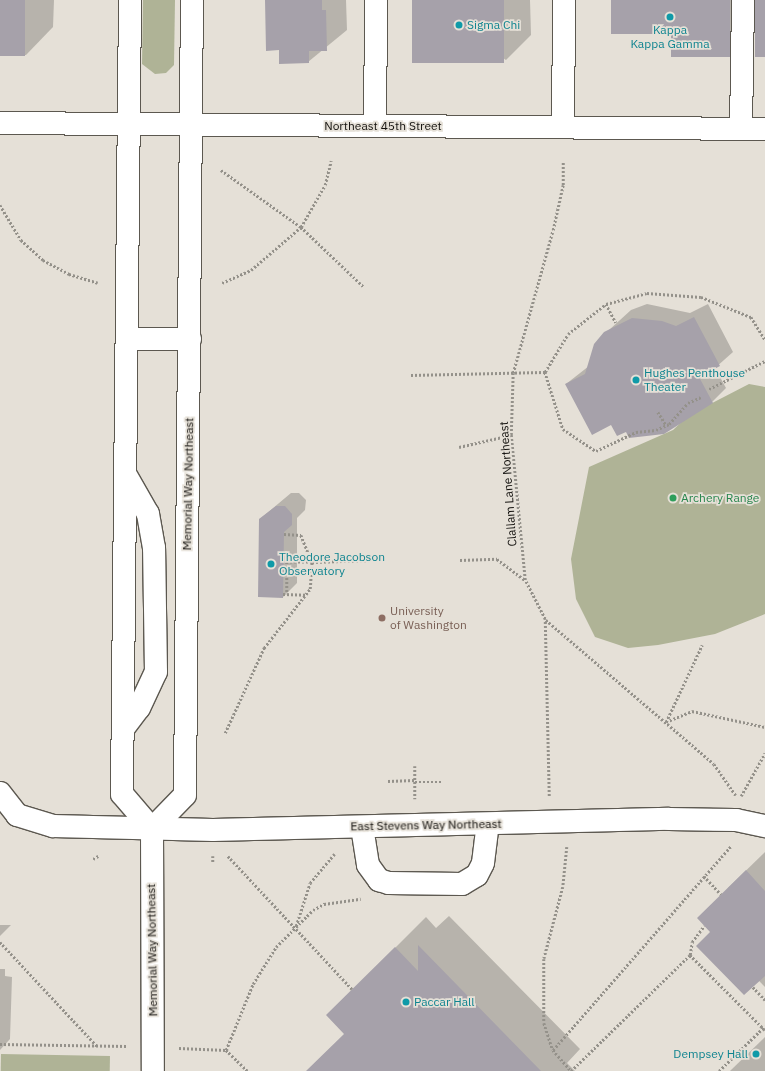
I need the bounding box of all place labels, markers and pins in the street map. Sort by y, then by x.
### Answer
marker: Kappa Kappa Gamma [665,12,675,22]
place label: Sigma Chi [467,18,520,32]
marker: Sigma Chi [454,20,464,30]
place label: Kappa Kappa Gamma [630,23,710,51]
place label: Hughes Penthouse Theater [644,366,745,394]
marker: Hughes Penthouse Theater [631,375,641,385]
place label: Archery Range [681,491,759,505]
marker: Archery Range [668,493,678,503]
place label: Theodore Jacobson Observatory [279,550,385,578]
marker: Theodore Jacobson Observatory [266,559,276,569]
place label: University of Washington [390,604,467,632]
marker: University of Washington [377,613,387,623]
place label: Paccar Hall [414,995,475,1009]
marker: Paccar Hall [401,997,411,1007]
place label: Dempsey Hall [673,1047,748,1061]
marker: Dempsey Hall [751,1049,761,1059]

